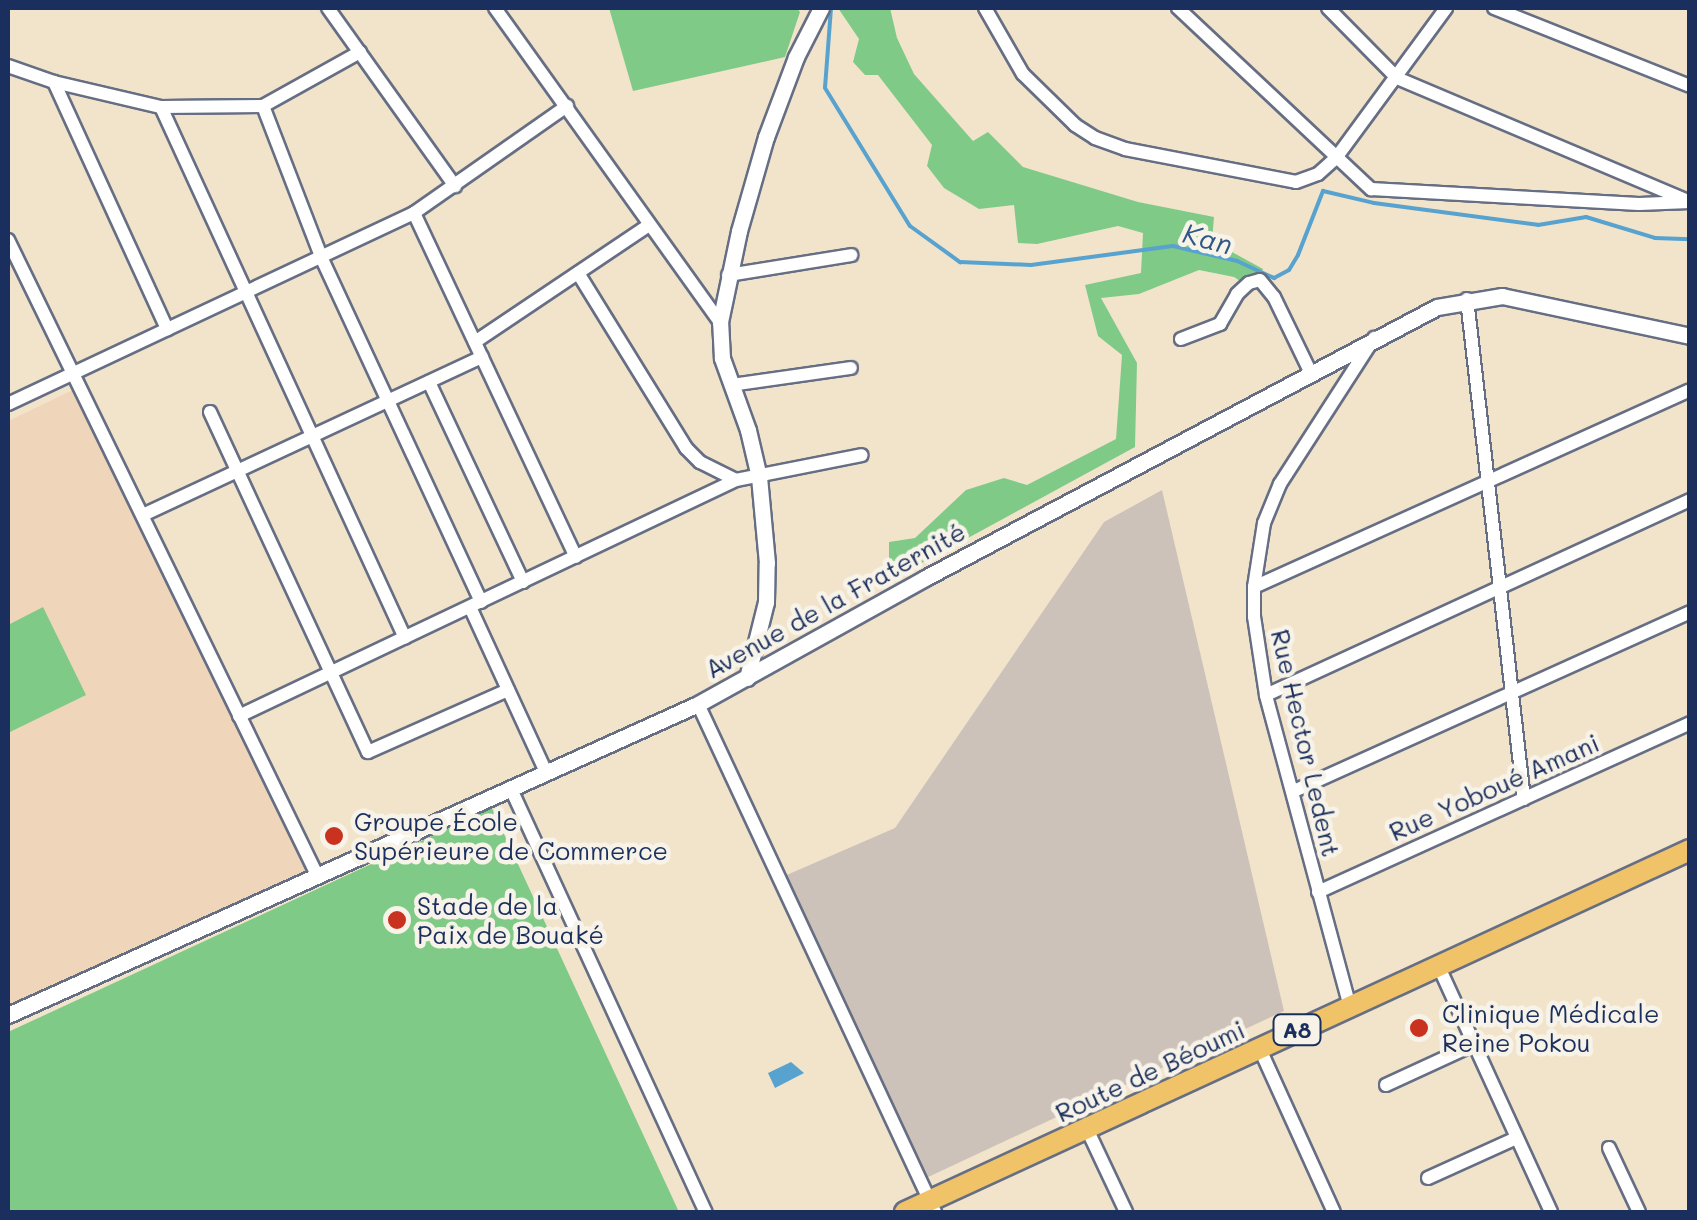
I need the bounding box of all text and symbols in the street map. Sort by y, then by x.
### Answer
water label: Kan [1180,215,1236,261]
street label: Avenue de la Fraternité [700,516,970,684]
street label: Rue Hector Ledent [1265,626,1347,860]
street label: Rue Yoboué Amani [1384,727,1604,847]
place label: Groupe École Supérieure de Commerce [354,807,668,866]
marker: Groupe École Supérieure de Commerce [323,825,345,847]
place label: Stade de la Paix de Bouaké [417,891,604,950]
marker: Stade de la Paix de Bouaké [386,909,408,931]
place label: Clinique Médicale Reine Pokou [1442,999,1659,1058]
road number: A8 [1272,1013,1322,1047]
street label: Route de Béoumi [1051,1014,1249,1128]
marker: Clinique Médicale Reine Pokou [1406,1015,1432,1041]

